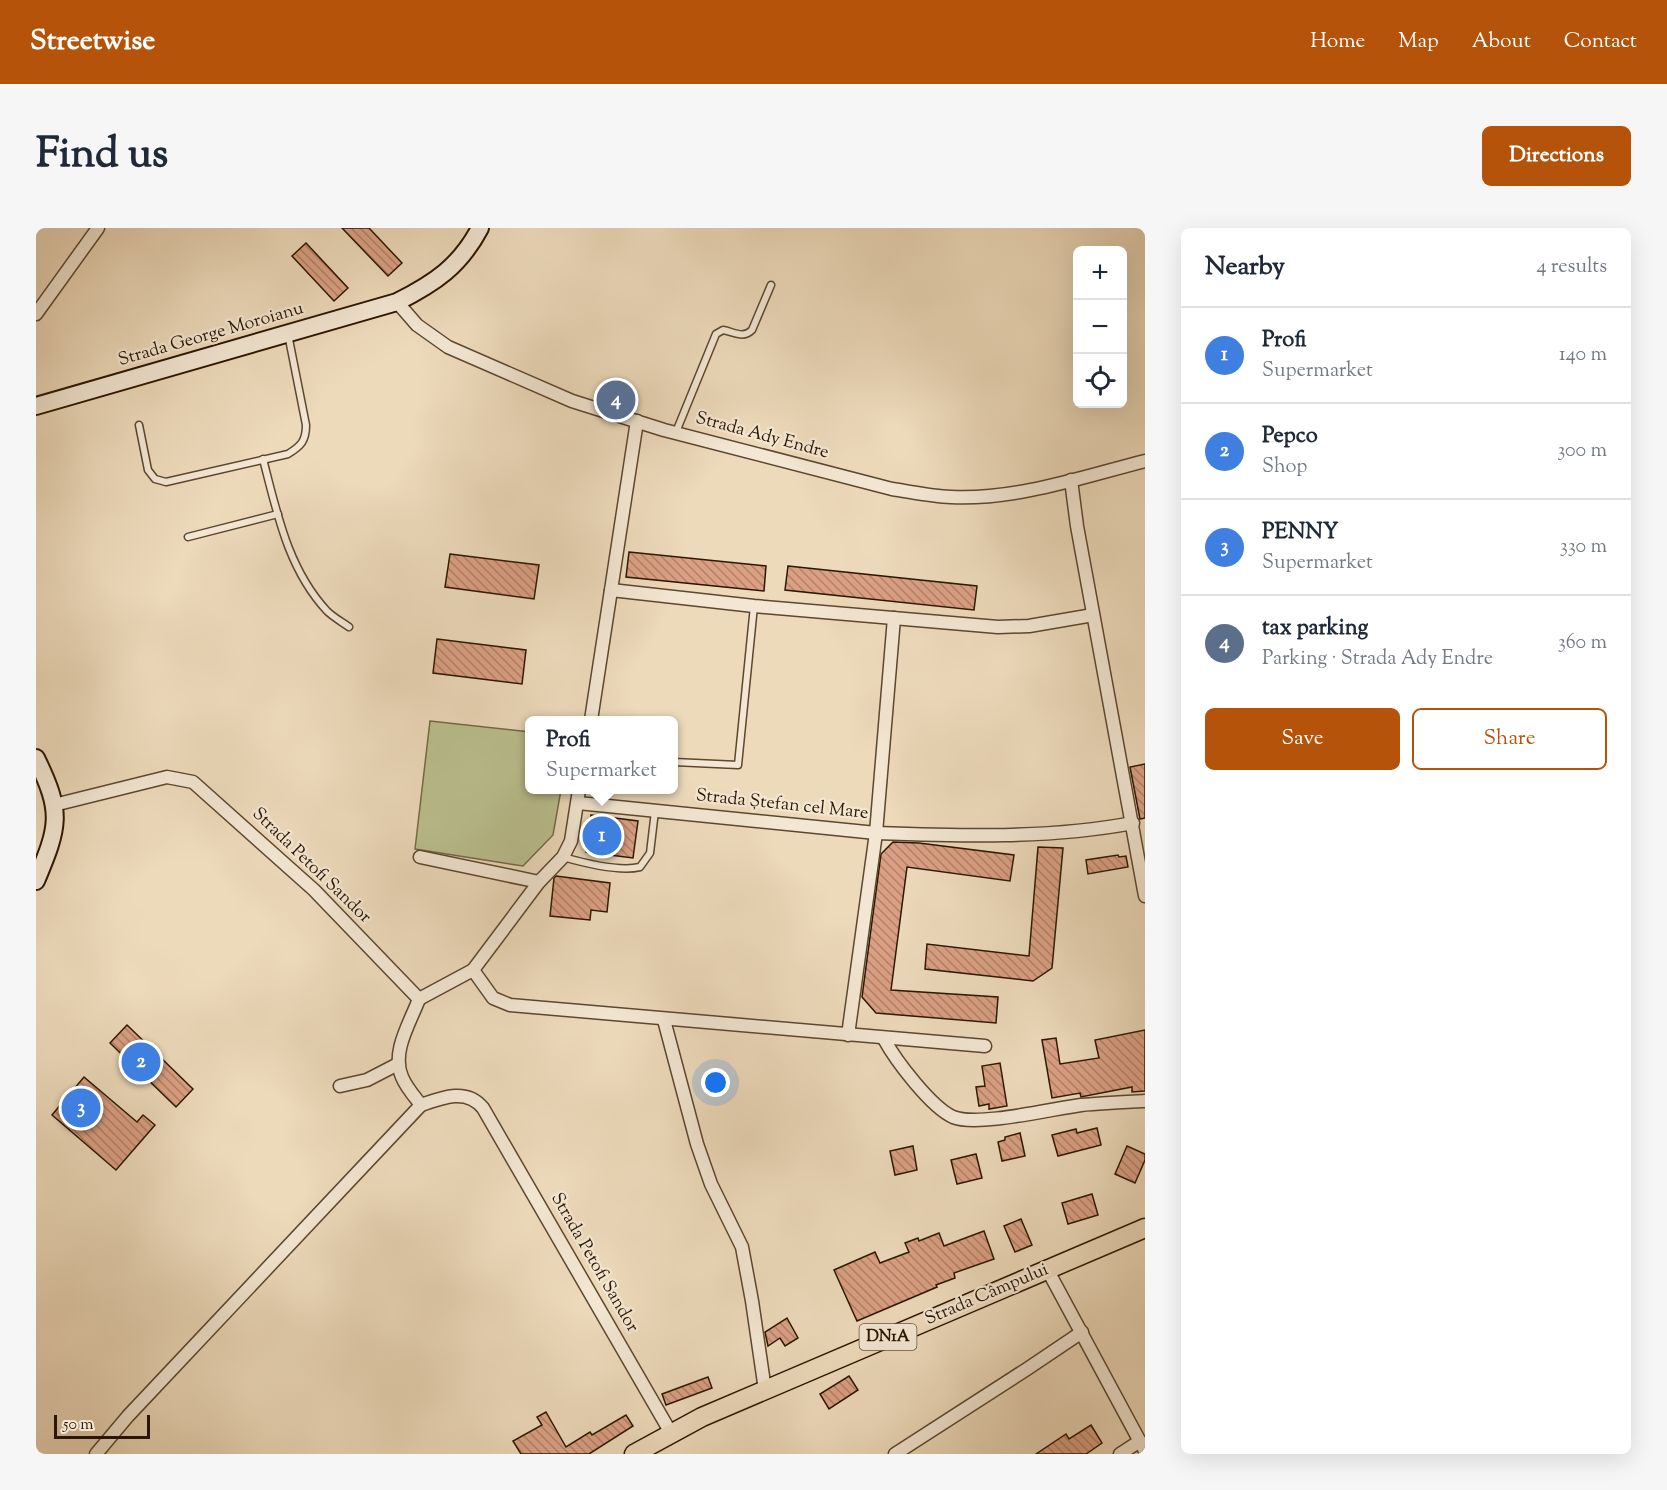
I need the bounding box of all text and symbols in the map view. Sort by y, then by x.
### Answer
text: Streetwise [30,22,155,62]
text: Home [1310,27,1365,57]
text: Map [1398,27,1439,57]
text: About [1472,27,1531,57]
text: Contact [1564,27,1637,57]
text: Find us [36,126,168,186]
button: Directions [1482,126,1631,186]
map controls [1073,246,1127,408]
button: + [1073,246,1127,300]
text: Nearby [1205,249,1285,286]
text: 4 results [1536,253,1607,282]
street label: Strada George Moroianu [115,296,307,374]
button: − [1073,300,1127,354]
text: Profi [1262,325,1306,357]
text: 1 [1221,341,1228,370]
text: 140 m [1559,341,1607,370]
button: locate [1073,354,1127,408]
text: Supermarket [1262,357,1373,386]
pin: 4 [596,378,636,423]
street label: Strada Ady Endre [692,406,832,466]
text: Pepco [1262,421,1318,453]
text: 2 [1220,437,1229,466]
text: 300 m [1557,437,1607,466]
text: Shop [1262,453,1307,482]
text: PENNY [1262,517,1338,549]
text: 3 [1220,533,1229,562]
text: 330 m [1560,533,1607,562]
text: Supermarket [1262,549,1373,578]
text: tax parking [1262,613,1368,645]
text: 4 [1219,629,1230,658]
text: 360 m [1558,629,1607,658]
text: Parking · Strada Ady Endre [1262,645,1493,674]
button: Save [1205,708,1400,770]
button: Share [1412,708,1607,770]
popup [525,716,678,794]
text: Profi [546,725,590,757]
text: Supermarket [546,757,657,786]
street label: Strada Ștefan cel Mare [694,783,870,827]
street label: Strada Petofi Sandor [245,802,377,930]
pin: 1 [582,814,622,858]
pin: 2 [122,1040,160,1084]
your location [701,1068,730,1097]
pin: 3 [62,1086,100,1130]
street label: Strada Petofi Sandor [543,1188,645,1338]
street label: Strada Câmpului [921,1257,1053,1333]
road number: DN1A [860,1324,916,1350]
scale bar [54,1412,150,1440]
text: 50 m [63,1414,94,1437]

